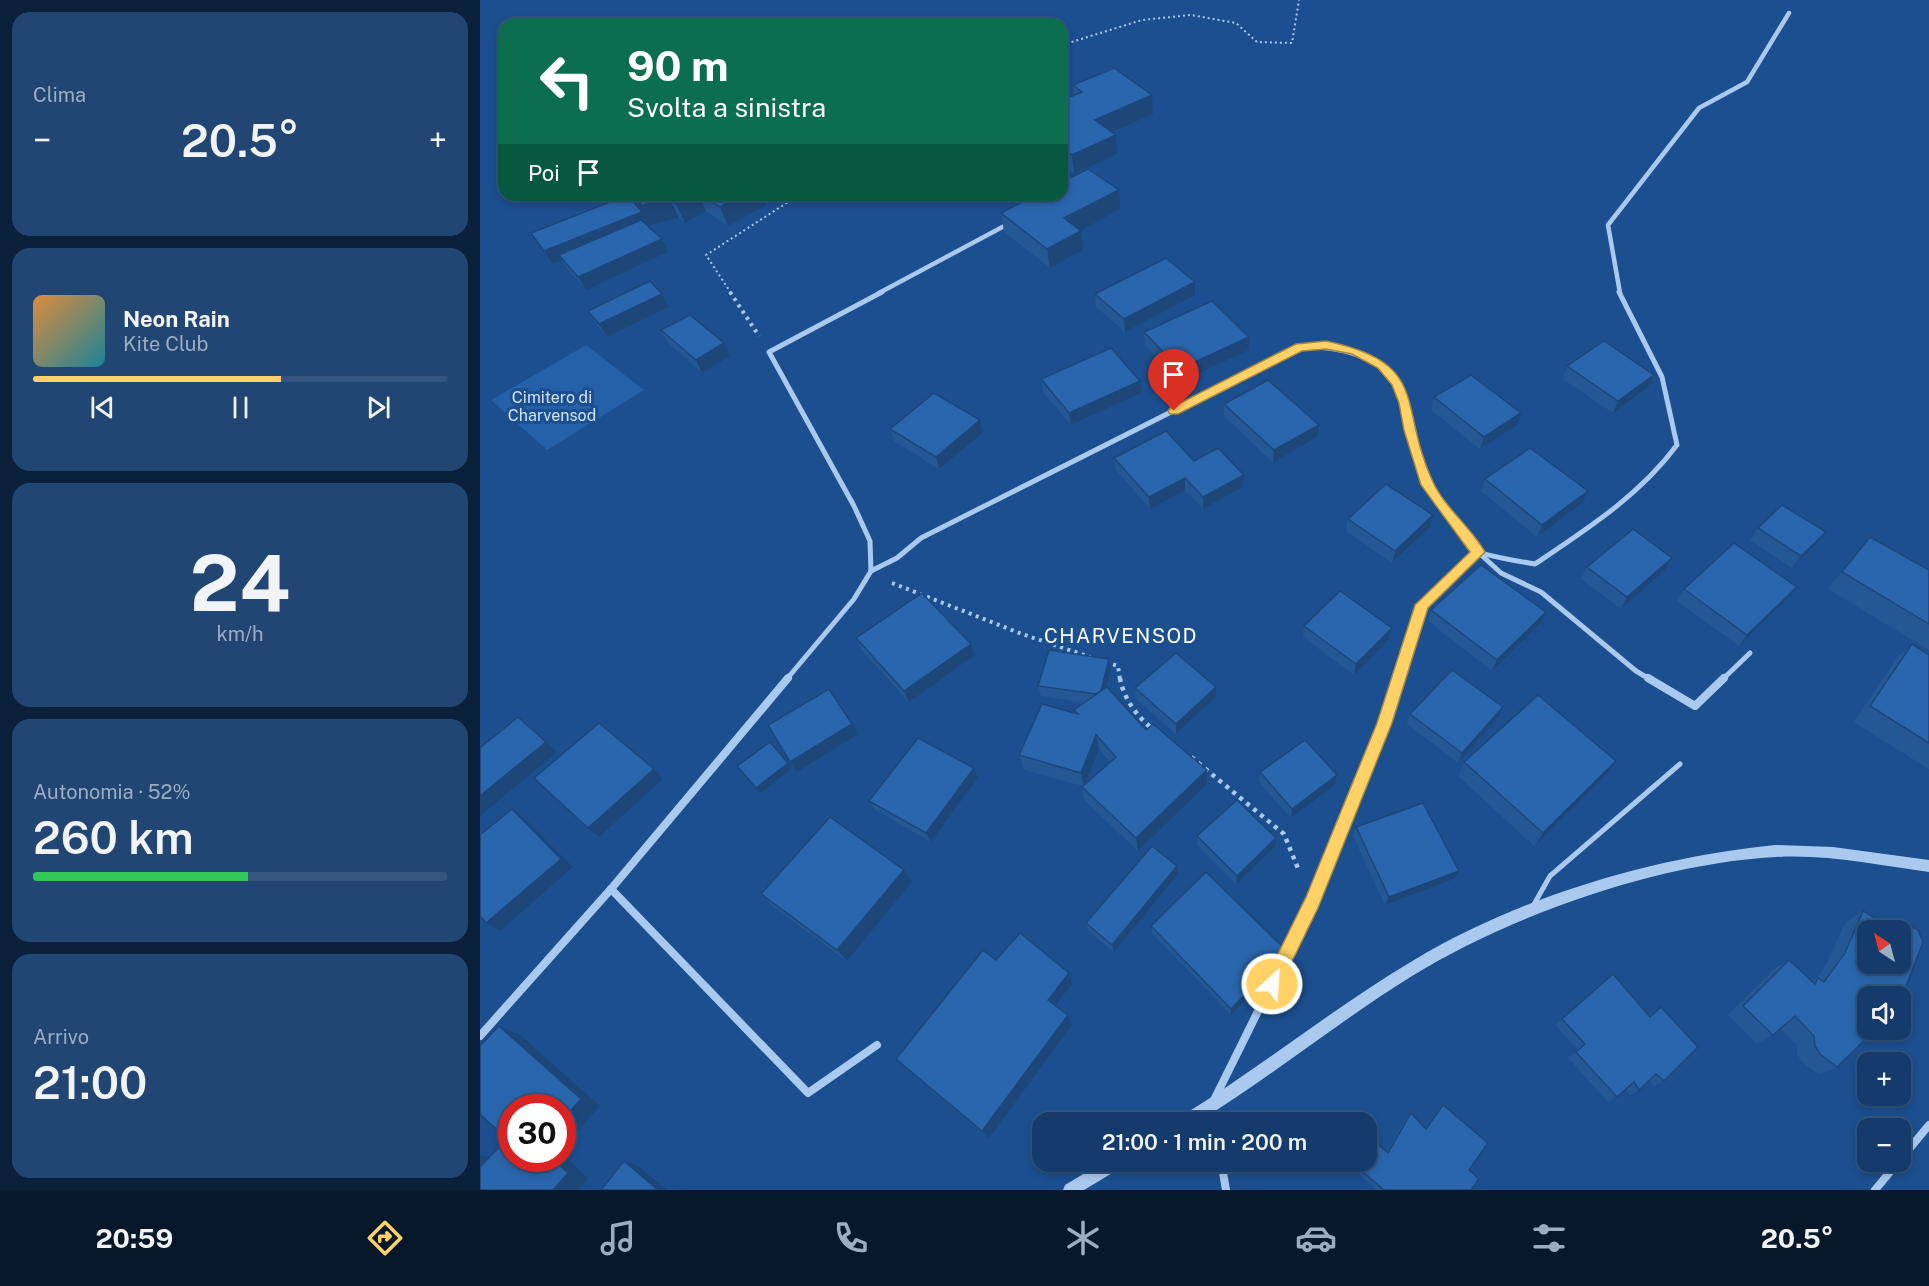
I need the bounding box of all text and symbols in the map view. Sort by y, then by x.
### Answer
text: 90 m [627,41,729,90]
icon: left [528,42,606,120]
text: Clima [33,83,86,107]
text: Svolta a sinistra [627,91,826,123]
text: 20.5° [181,114,299,167]
text: − [33,121,51,159]
text: + [429,121,447,159]
icon: arrive [572,156,605,189]
text: Poi [528,160,560,186]
text: Neon Rain [123,306,230,332]
text: Kite Club [123,332,208,356]
pin [1148,349,1199,411]
icon: arrive [1157,358,1190,391]
park label: Cimitero di Charvensod [508,388,596,425]
icon: previous [86,391,119,424]
icon: pause [224,391,257,424]
icon: next [362,391,395,424]
text: 24 [190,537,290,629]
text: km/h [216,622,264,646]
district label: CHARVENSOD [1044,624,1198,648]
text: Autonomia · 52% [33,780,191,804]
text: 260 km [33,811,194,864]
north arrow [1857,920,1911,974]
map controls [1857,920,1911,1172]
position arrow [1240,952,1304,1016]
button: sound [1857,986,1911,1040]
text: Arrivo [33,1025,89,1049]
button: + [1857,1052,1911,1106]
text: 21:00 [33,1056,147,1109]
speed limit sign: 30 [498,1094,576,1172]
button: − [1857,1118,1911,1172]
text: 21:00 · 1 min · 200 m [1102,1129,1307,1155]
icon: directions [364,1217,406,1259]
icon: music [597,1217,639,1259]
icon: phone [830,1217,872,1259]
icon: climate [1062,1217,1104,1259]
icon: car [1295,1217,1337,1259]
icon: filters [1528,1217,1570,1259]
text: 20:59 [95,1222,173,1254]
text: 20.5° [1761,1222,1834,1254]

